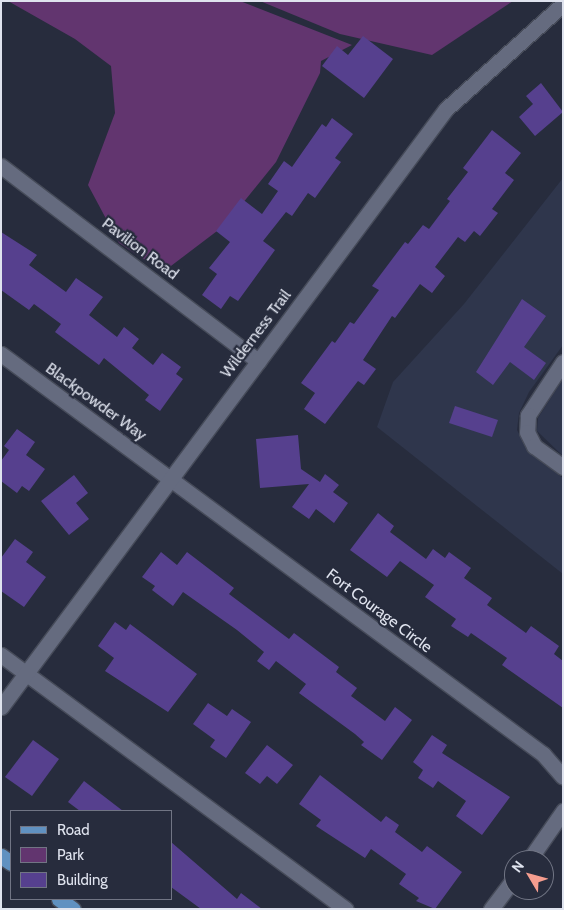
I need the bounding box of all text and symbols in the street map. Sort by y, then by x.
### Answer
street label: Pavilion Road [98,214,182,284]
street label: Wilderness Trail [217,286,295,382]
street label: Blackpowder Way [42,359,150,445]
street label: Fort Courage Circle [322,565,436,657]
legend [10,810,172,900]
text: Road [57,821,90,839]
text: Park [57,846,84,864]
north arrow [504,850,554,900]
text: N [508,857,528,876]
text: Building [57,871,108,889]

